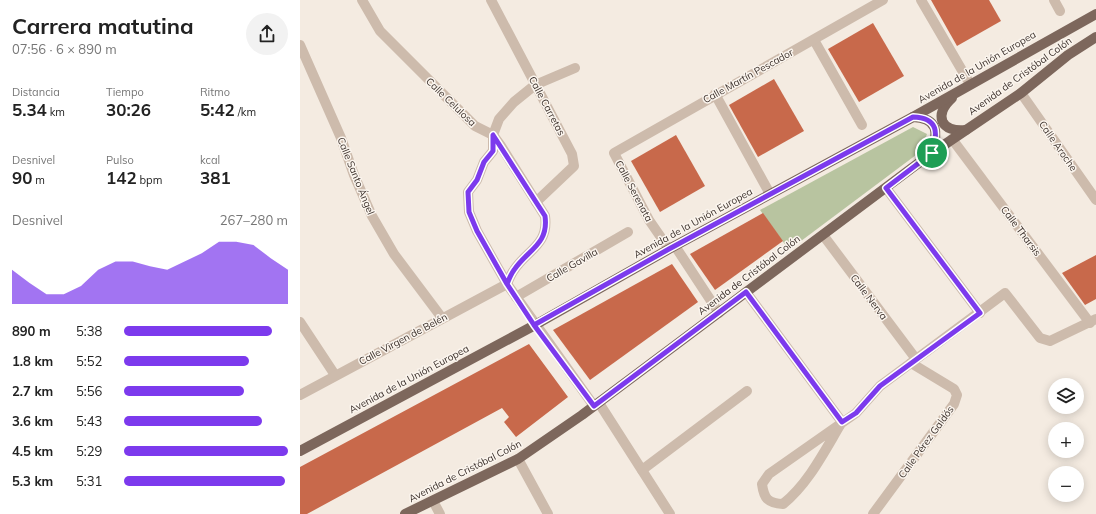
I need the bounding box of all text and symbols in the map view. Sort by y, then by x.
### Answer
text: Carrera matutina [12,12,194,40]
button: share [246,13,288,55]
street label: Avenida de la Unión Europea [916,28,1038,106]
street label: Avenida de Cristóbal Colón [966,34,1074,118]
text: 07:56 · 6 × 890 m [12,41,117,57]
street label: Calle Martín Pescador [701,46,796,106]
street label: Calle Carretas [526,74,568,138]
street label: Calle Celulosa [423,75,479,129]
text: Distancia [12,85,60,99]
text: Tiempo [106,85,144,99]
text: Ritmo [200,85,230,99]
text: 5.34 [12,99,47,120]
text: 30:26 [106,99,151,120]
text: 5:42 [200,99,235,120]
text: km [47,105,65,119]
text: /km [235,105,256,119]
street label: Calle Aroche [1036,118,1080,174]
street label: Calle Santo Ángel [335,135,377,217]
pin [915,136,949,170]
icon: arrive [921,142,943,164]
text: Desnivel [12,153,55,167]
text: Pulso [106,153,134,167]
text: kcal [200,153,220,167]
street label: Calle Serenata [612,158,656,224]
text: 90 [12,167,32,188]
text: 142 [106,167,137,188]
text: 381 [200,167,231,188]
text: m [32,173,45,187]
text: bpm [137,173,162,187]
street label: Avenida de la Unión Europea [631,185,755,261]
street label: Calle Tharsis [998,203,1044,259]
text: Desnivel [12,212,63,228]
text: 267–280 m [220,212,288,228]
street label: Avenida de Cristóbal Colón [695,232,803,318]
street label: Calle Gavilla [544,245,600,285]
street label: Calle Nerva [848,272,890,322]
street label: Calle Virgen de Belén [357,310,450,368]
text: 890 m [12,323,51,339]
text: 5:38 [76,323,102,339]
street label: Avenida de la Unión Europea [347,342,471,416]
text: 1.8 km [12,353,53,369]
text: 5:52 [76,353,102,369]
map controls [1048,378,1084,502]
button: layers [1048,378,1084,414]
text: 2.7 km [12,383,53,399]
text: 5:56 [76,383,102,399]
street label: Calle Pérez Galdós [895,403,957,481]
text: 3.6 km [12,413,53,429]
text: 5:43 [76,413,102,429]
button: + [1048,422,1084,458]
street label: Avenida de Cristóbal Colón [406,437,524,505]
text: 4.5 km [12,443,53,459]
text: 5:29 [76,443,102,459]
button: − [1048,466,1084,502]
text: 5.3 km [12,473,53,489]
text: 5:31 [76,473,102,489]

